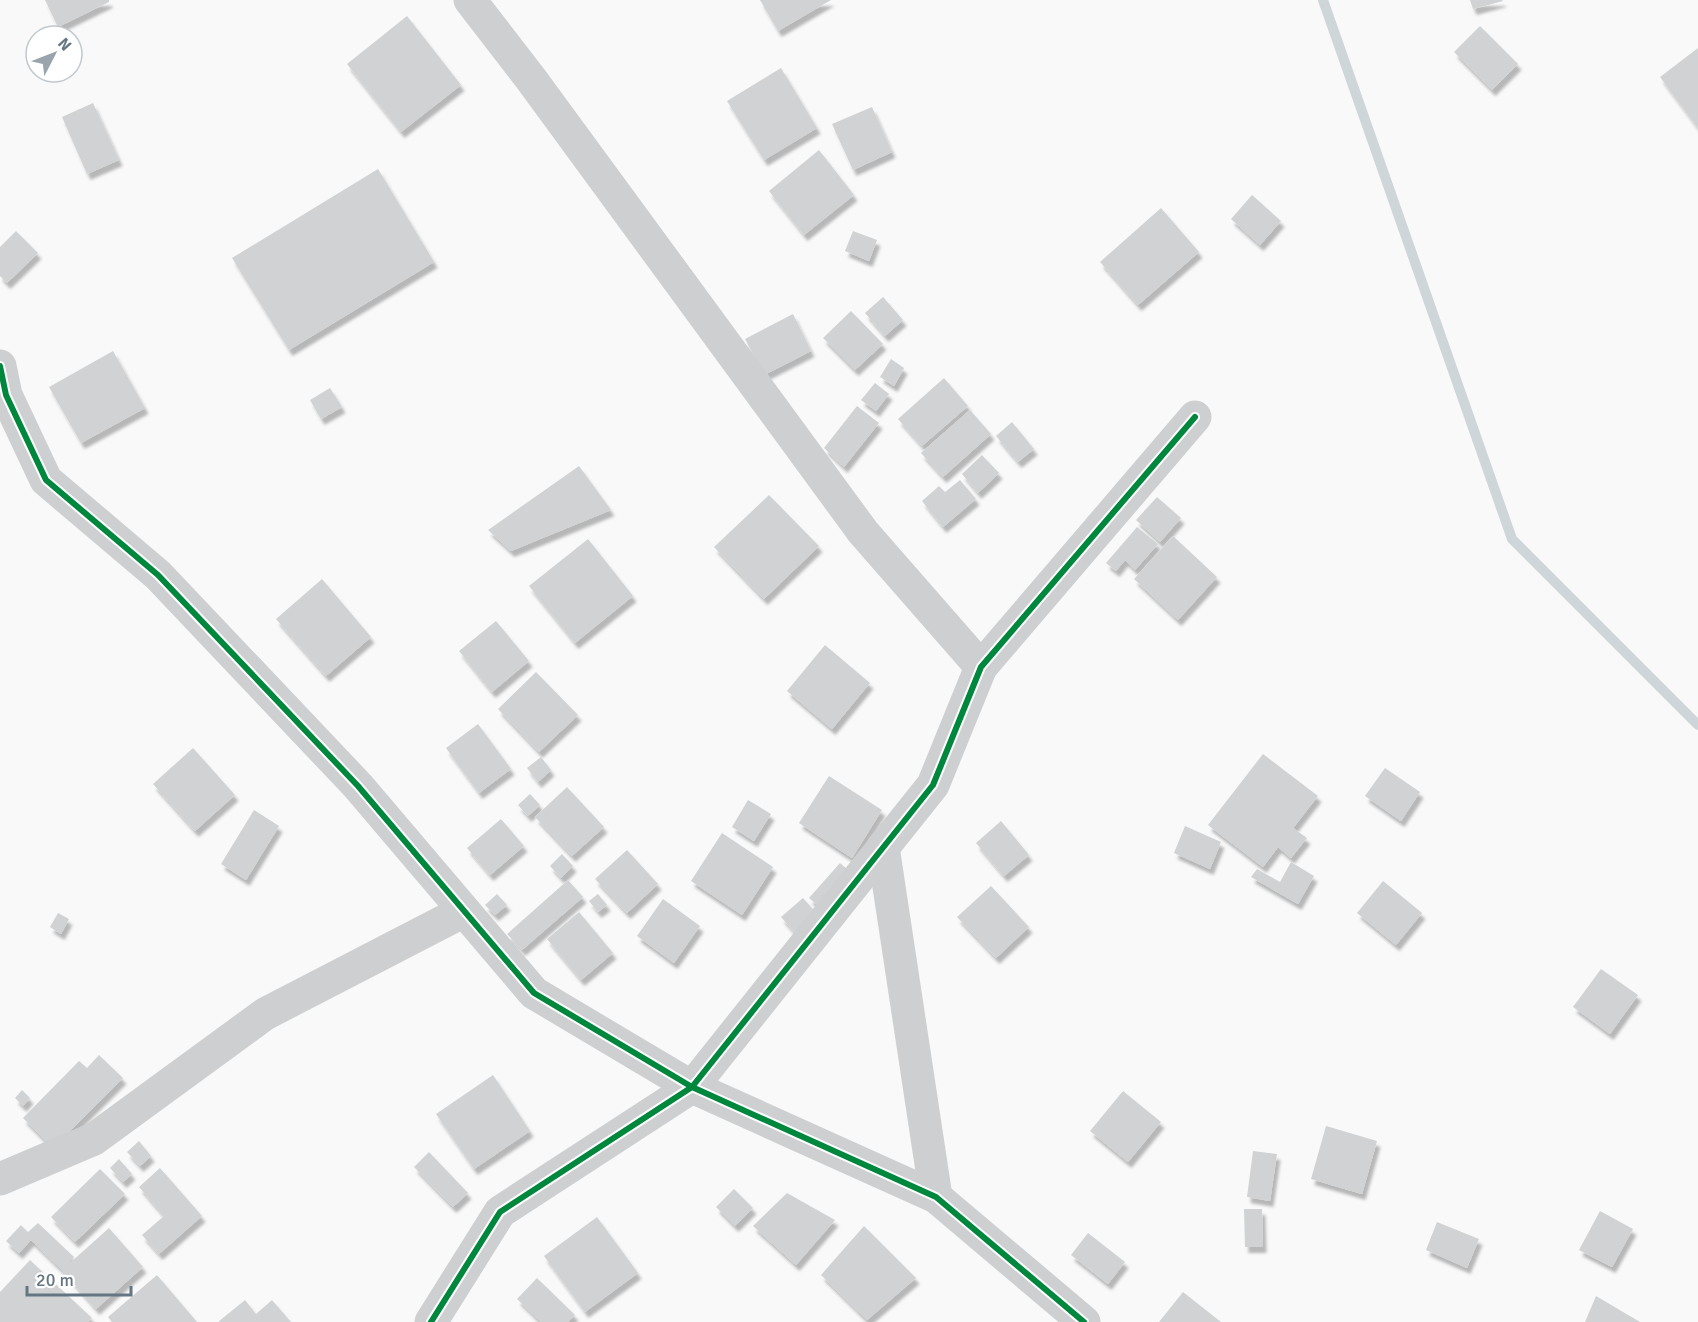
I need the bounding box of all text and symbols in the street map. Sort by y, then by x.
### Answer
north arrow [24,24,84,84]
text: N [53,34,76,55]
scale bar [27,1259,130,1297]
text: 20 m [36,1269,74,1291]

